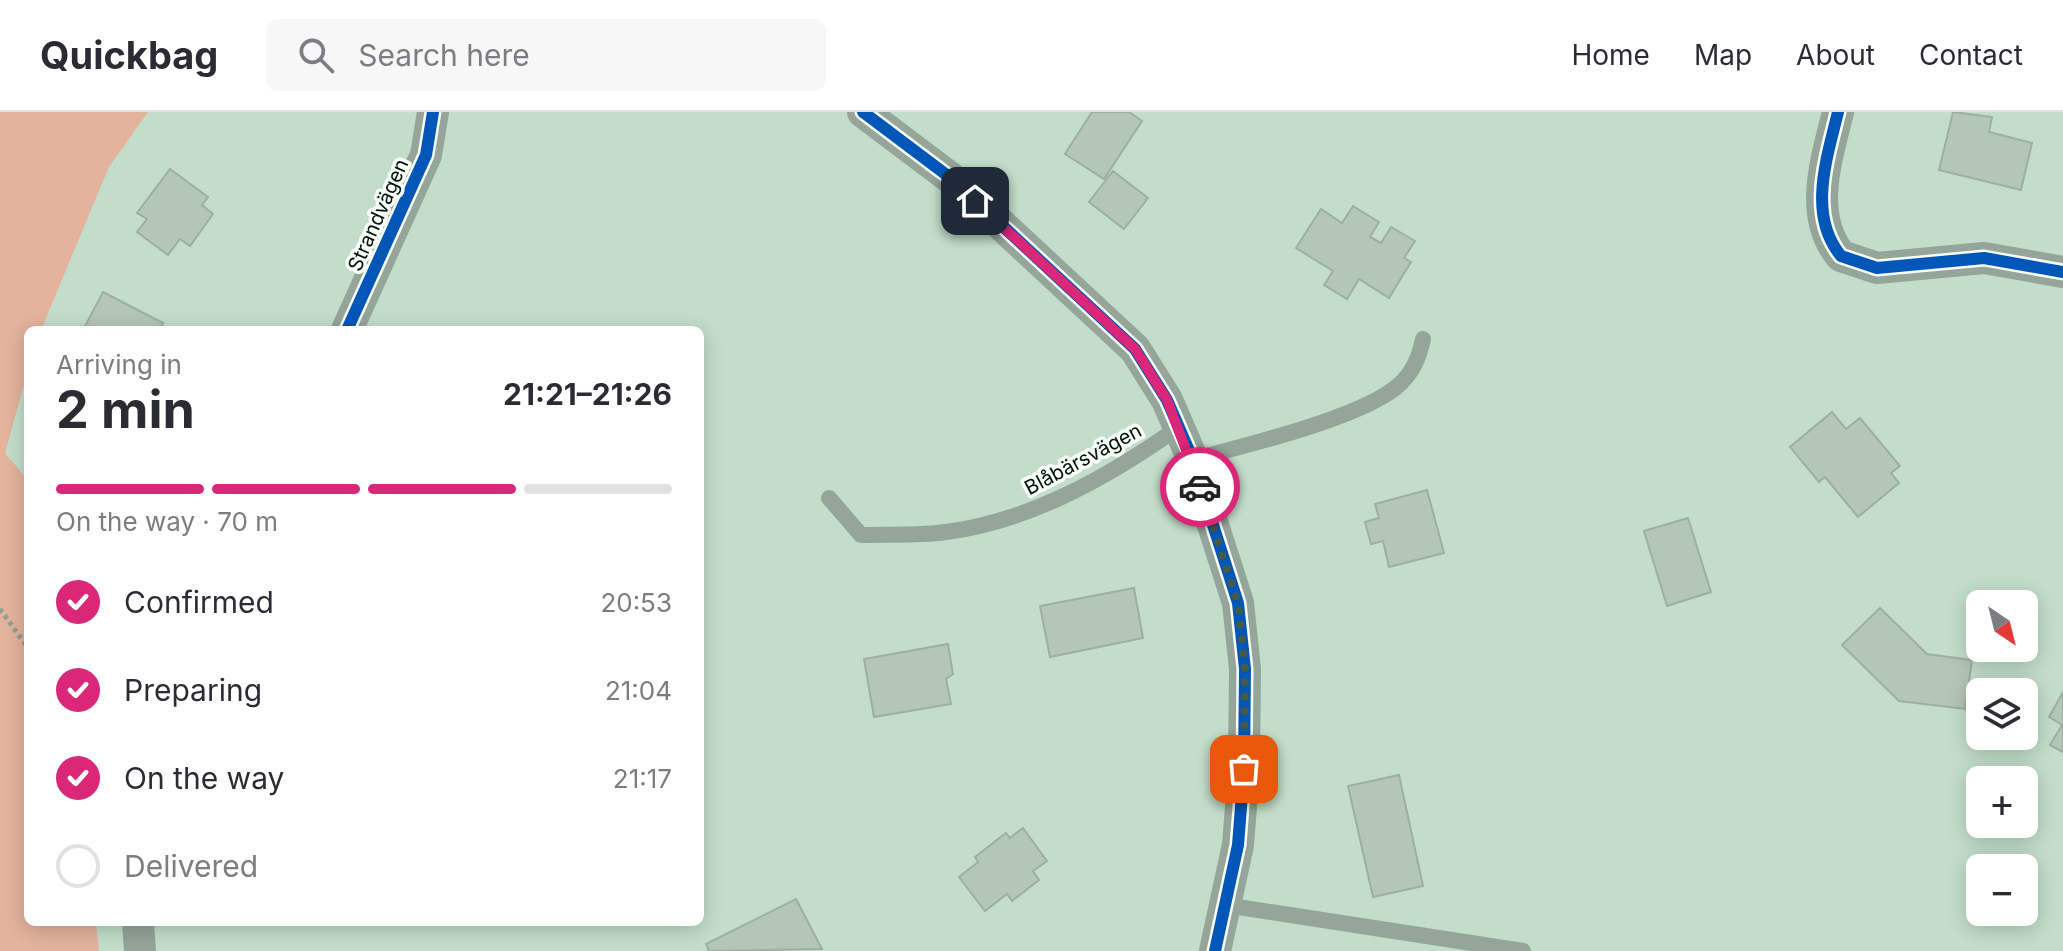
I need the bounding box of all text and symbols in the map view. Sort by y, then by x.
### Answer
search box [266,19,826,91]
text: Quickbag [40,32,218,78]
icon: search [294,33,338,77]
text: Search here [358,37,530,73]
text: Home [1571,38,1650,72]
text: Map [1694,38,1752,72]
text: About [1796,38,1875,72]
text: Contact [1919,38,2023,72]
street label: Strandvägen [343,155,413,275]
pin [941,167,1009,235]
icon: home [953,179,997,223]
text: Arriving in [56,349,182,380]
text: 21:21–21:26 [503,376,672,412]
text: 2 min [56,378,195,441]
street label: Blåbärsvägen [1020,418,1146,500]
courier [1160,447,1240,527]
icon: car [1178,465,1222,509]
text: On the way · 70 m [56,506,278,537]
icon: check [56,580,100,624]
text: Confirmed [124,584,274,620]
text: 20:53 [600,587,672,618]
north arrow [1966,590,2038,662]
map controls [1966,590,2038,926]
icon: check [56,668,100,712]
text: Preparing [124,672,262,708]
text: 21:04 [605,675,672,706]
button: layers [1966,678,2038,750]
pin [1210,735,1278,803]
icon: bag [1222,747,1266,791]
icon: check [56,756,100,800]
text: On the way [124,760,284,796]
text: 21:17 [613,763,672,794]
button: + [1966,766,2038,838]
text: Delivered [124,848,258,884]
button: − [1966,854,2038,926]

